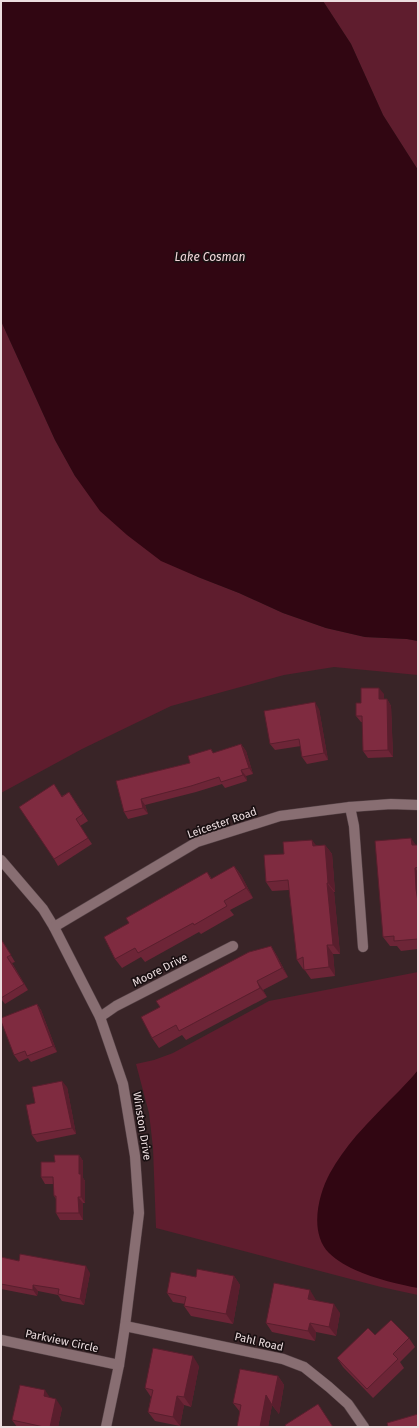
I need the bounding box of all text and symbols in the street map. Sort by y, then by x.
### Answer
water label: Lake Cosman [174,250,246,264]
street label: Leicester Road [185,805,259,841]
street label: Moore Drive [130,951,190,989]
street label: Winston Drive [130,1091,154,1161]
street label: Parkview Circle [24,1327,100,1355]
street label: Pahl Road [233,1330,285,1354]

